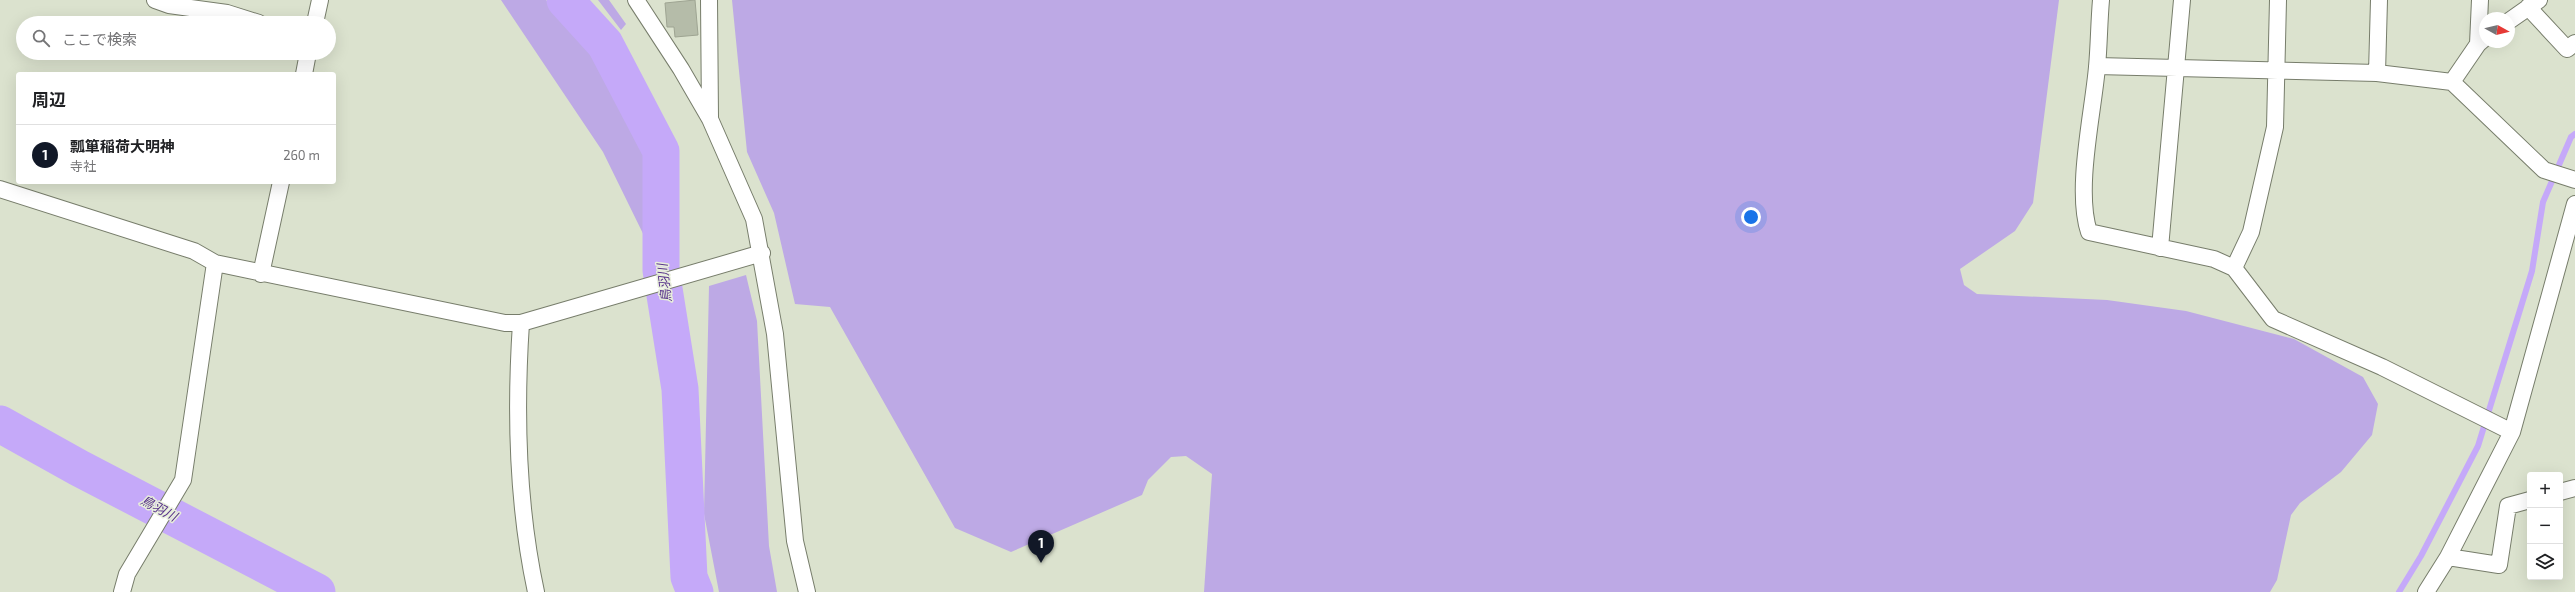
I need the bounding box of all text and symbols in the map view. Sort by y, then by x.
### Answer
north arrow [2479,12,2515,48]
search box [16,16,336,60]
icon: search [30,27,52,49]
text: ここで検索 [62,30,137,48]
text: 周辺 [32,89,66,109]
text: 瓢箪稲荷大明神 [70,137,175,155]
text: 1 [42,147,48,163]
text: 260 m [283,147,320,163]
text: 寺社 [70,158,96,174]
your location [1741,207,1761,227]
water label: 鳥羽川 [653,261,674,303]
map controls [2527,472,2563,580]
button: + [2527,472,2563,508]
water label: 鳥羽川 [138,492,182,525]
button: − [2527,508,2563,544]
pin: 1 [1028,530,1054,563]
button: layers [2527,544,2563,580]

